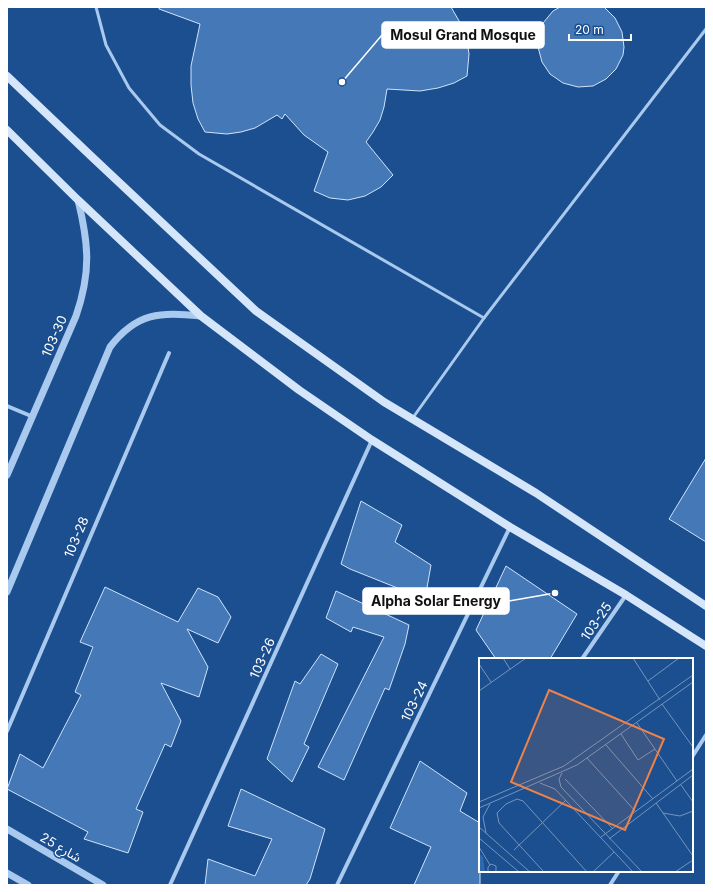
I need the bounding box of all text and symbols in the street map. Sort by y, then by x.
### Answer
scale bar [569,16,631,42]
callout: Mosul Grand Mosque [382,22,544,48]
text: 20 m [575,22,604,37]
text: Mosul Grand Mosque [390,26,536,43]
street label: 103-30 [38,313,70,359]
street label: 103-28 [60,514,92,560]
callout: Alpha Solar Energy [363,588,509,614]
text: Alpha Solar Energy [371,592,502,609]
street label: 103-25 [577,599,615,643]
street label: 103-26 [246,635,278,681]
inset map [479,658,693,872]
street label: 103-24 [397,678,431,724]
street label: شارع 25 [36,829,84,868]

